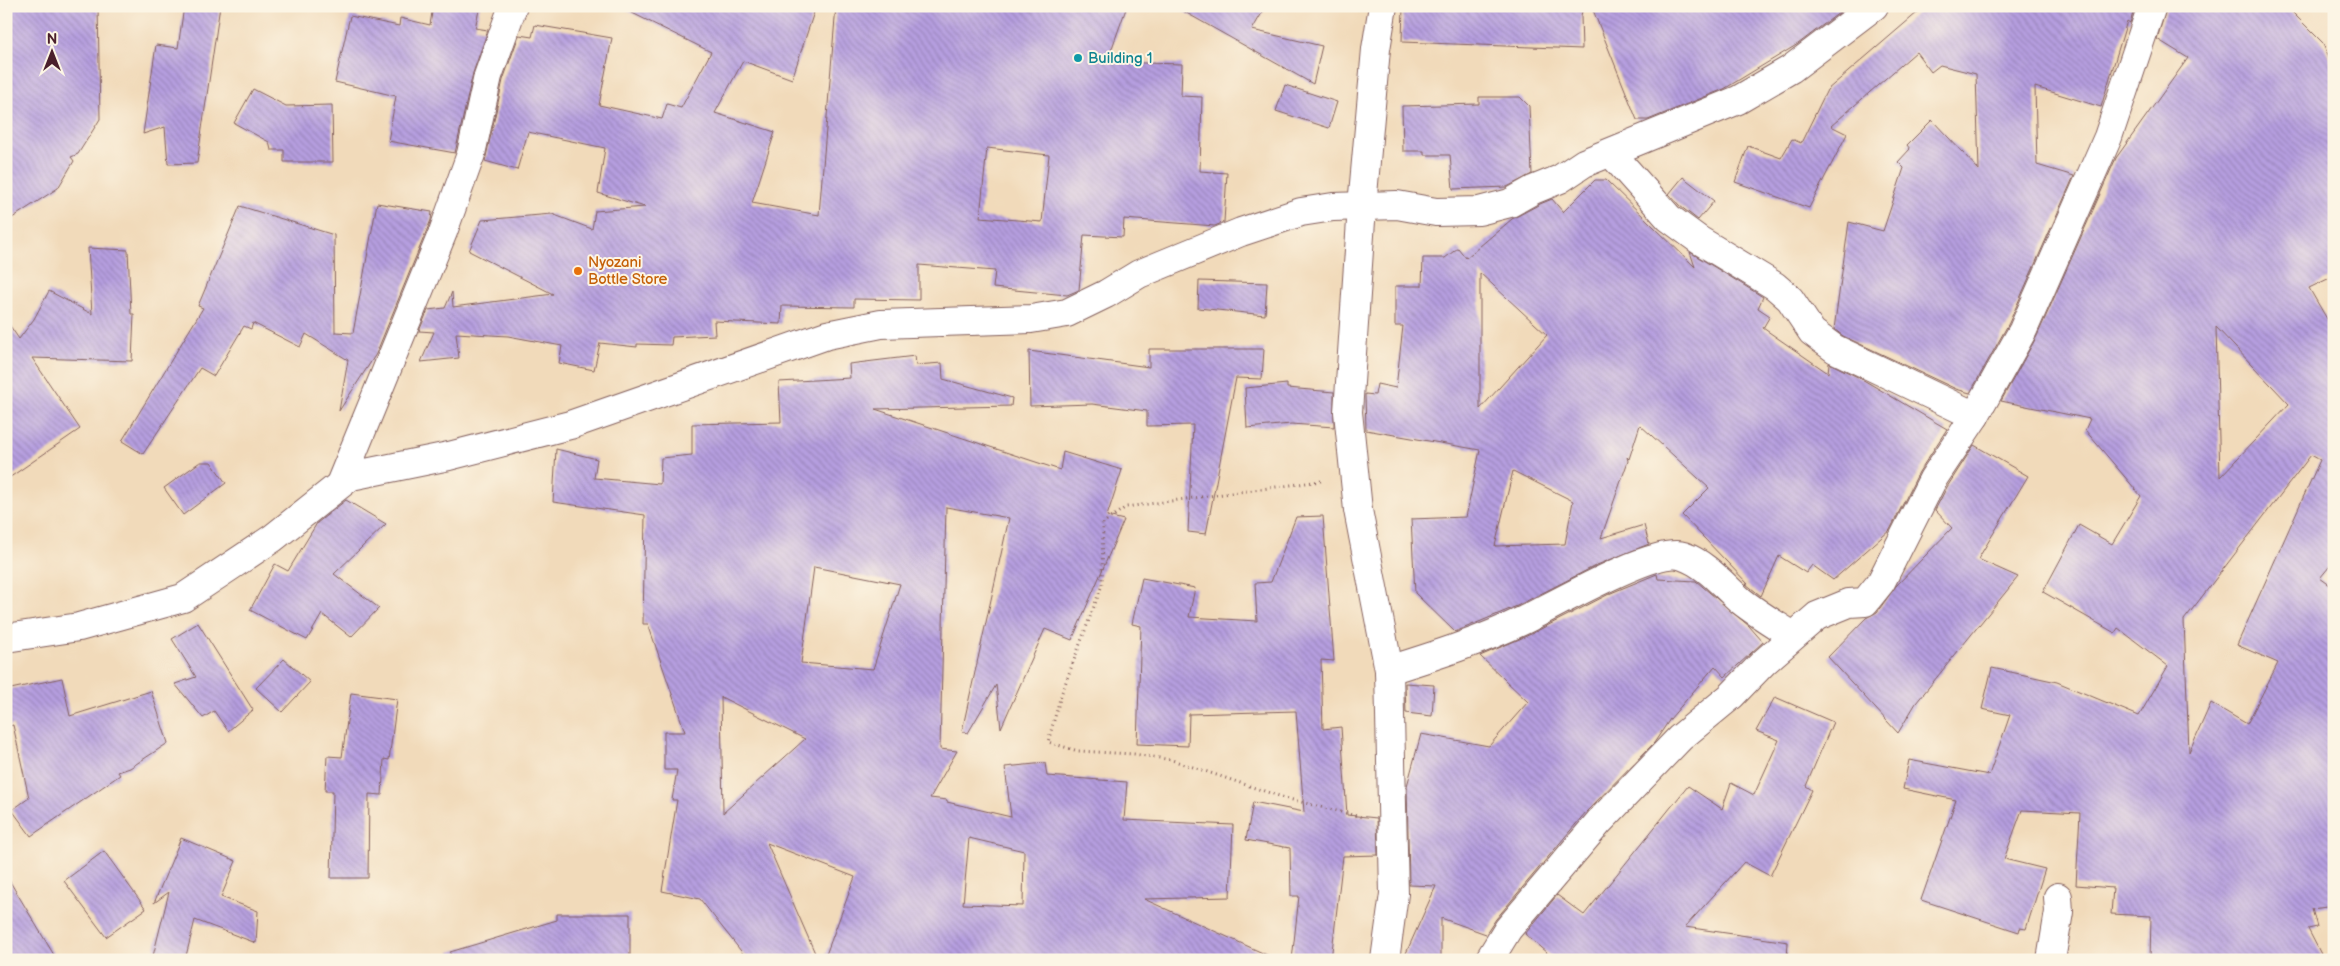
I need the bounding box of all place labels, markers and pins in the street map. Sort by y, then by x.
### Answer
place label: Building 1 [1088,49,1152,68]
marker: Building 1 [1072,52,1084,64]
place label: Nyozani Bottle Store [588,253,668,289]
marker: Nyozani Bottle Store [572,265,584,277]

